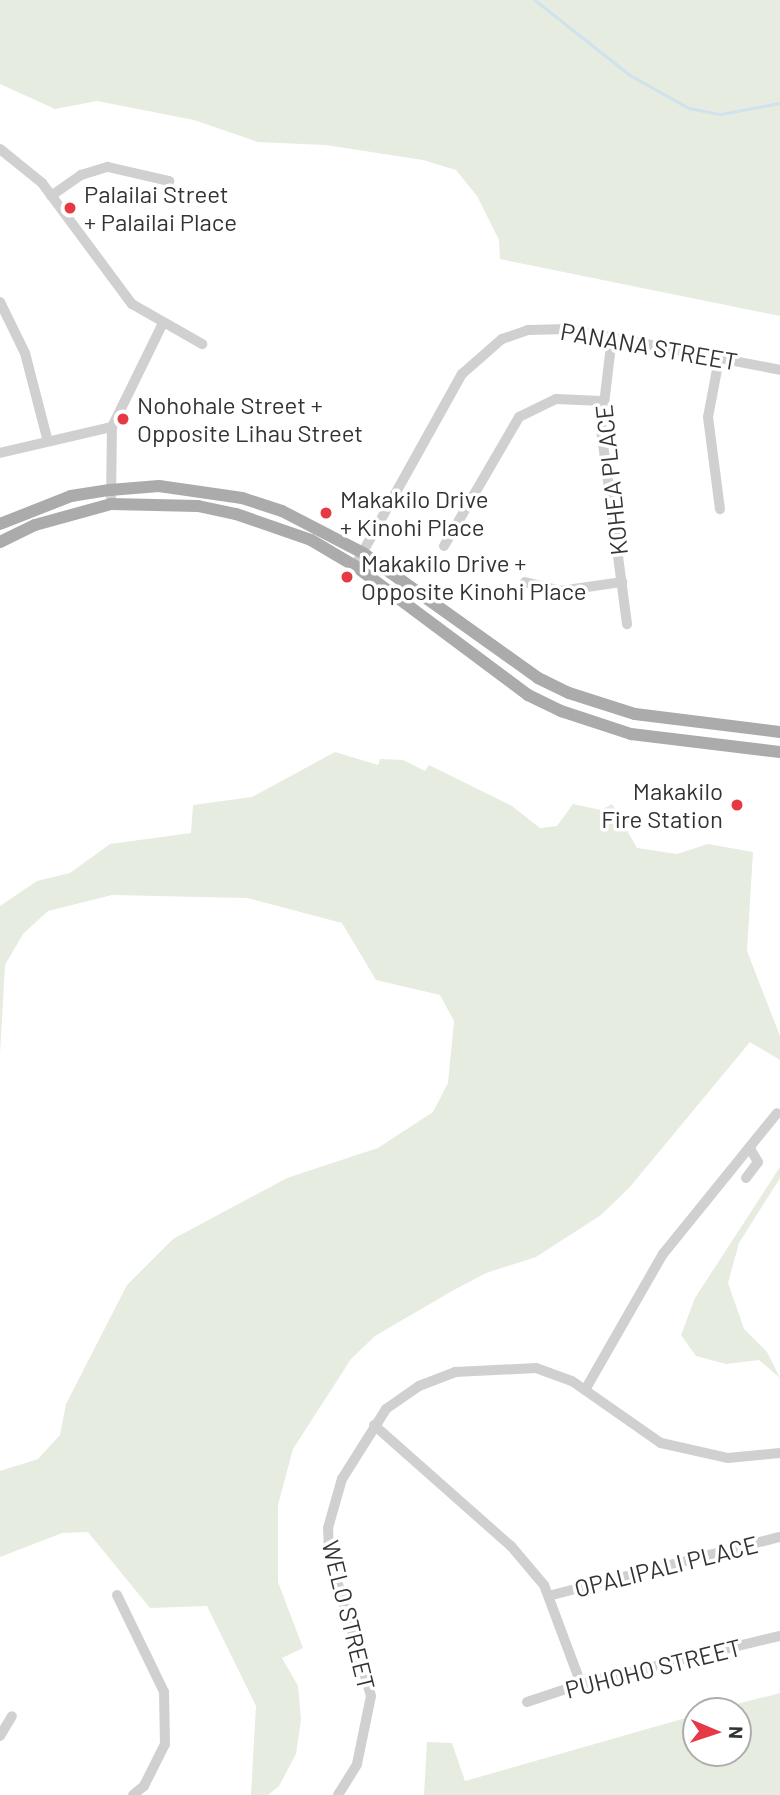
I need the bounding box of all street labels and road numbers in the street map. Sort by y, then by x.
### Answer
street label: PANANA STREET [558,316,740,376]
street label: KOHEA PLACE [589,403,633,557]
street label: OPALIPALI PLACE [571,1529,761,1603]
street label: WELO STREET [317,1537,381,1693]
street label: PUHOHO STREET [562,1632,744,1704]

